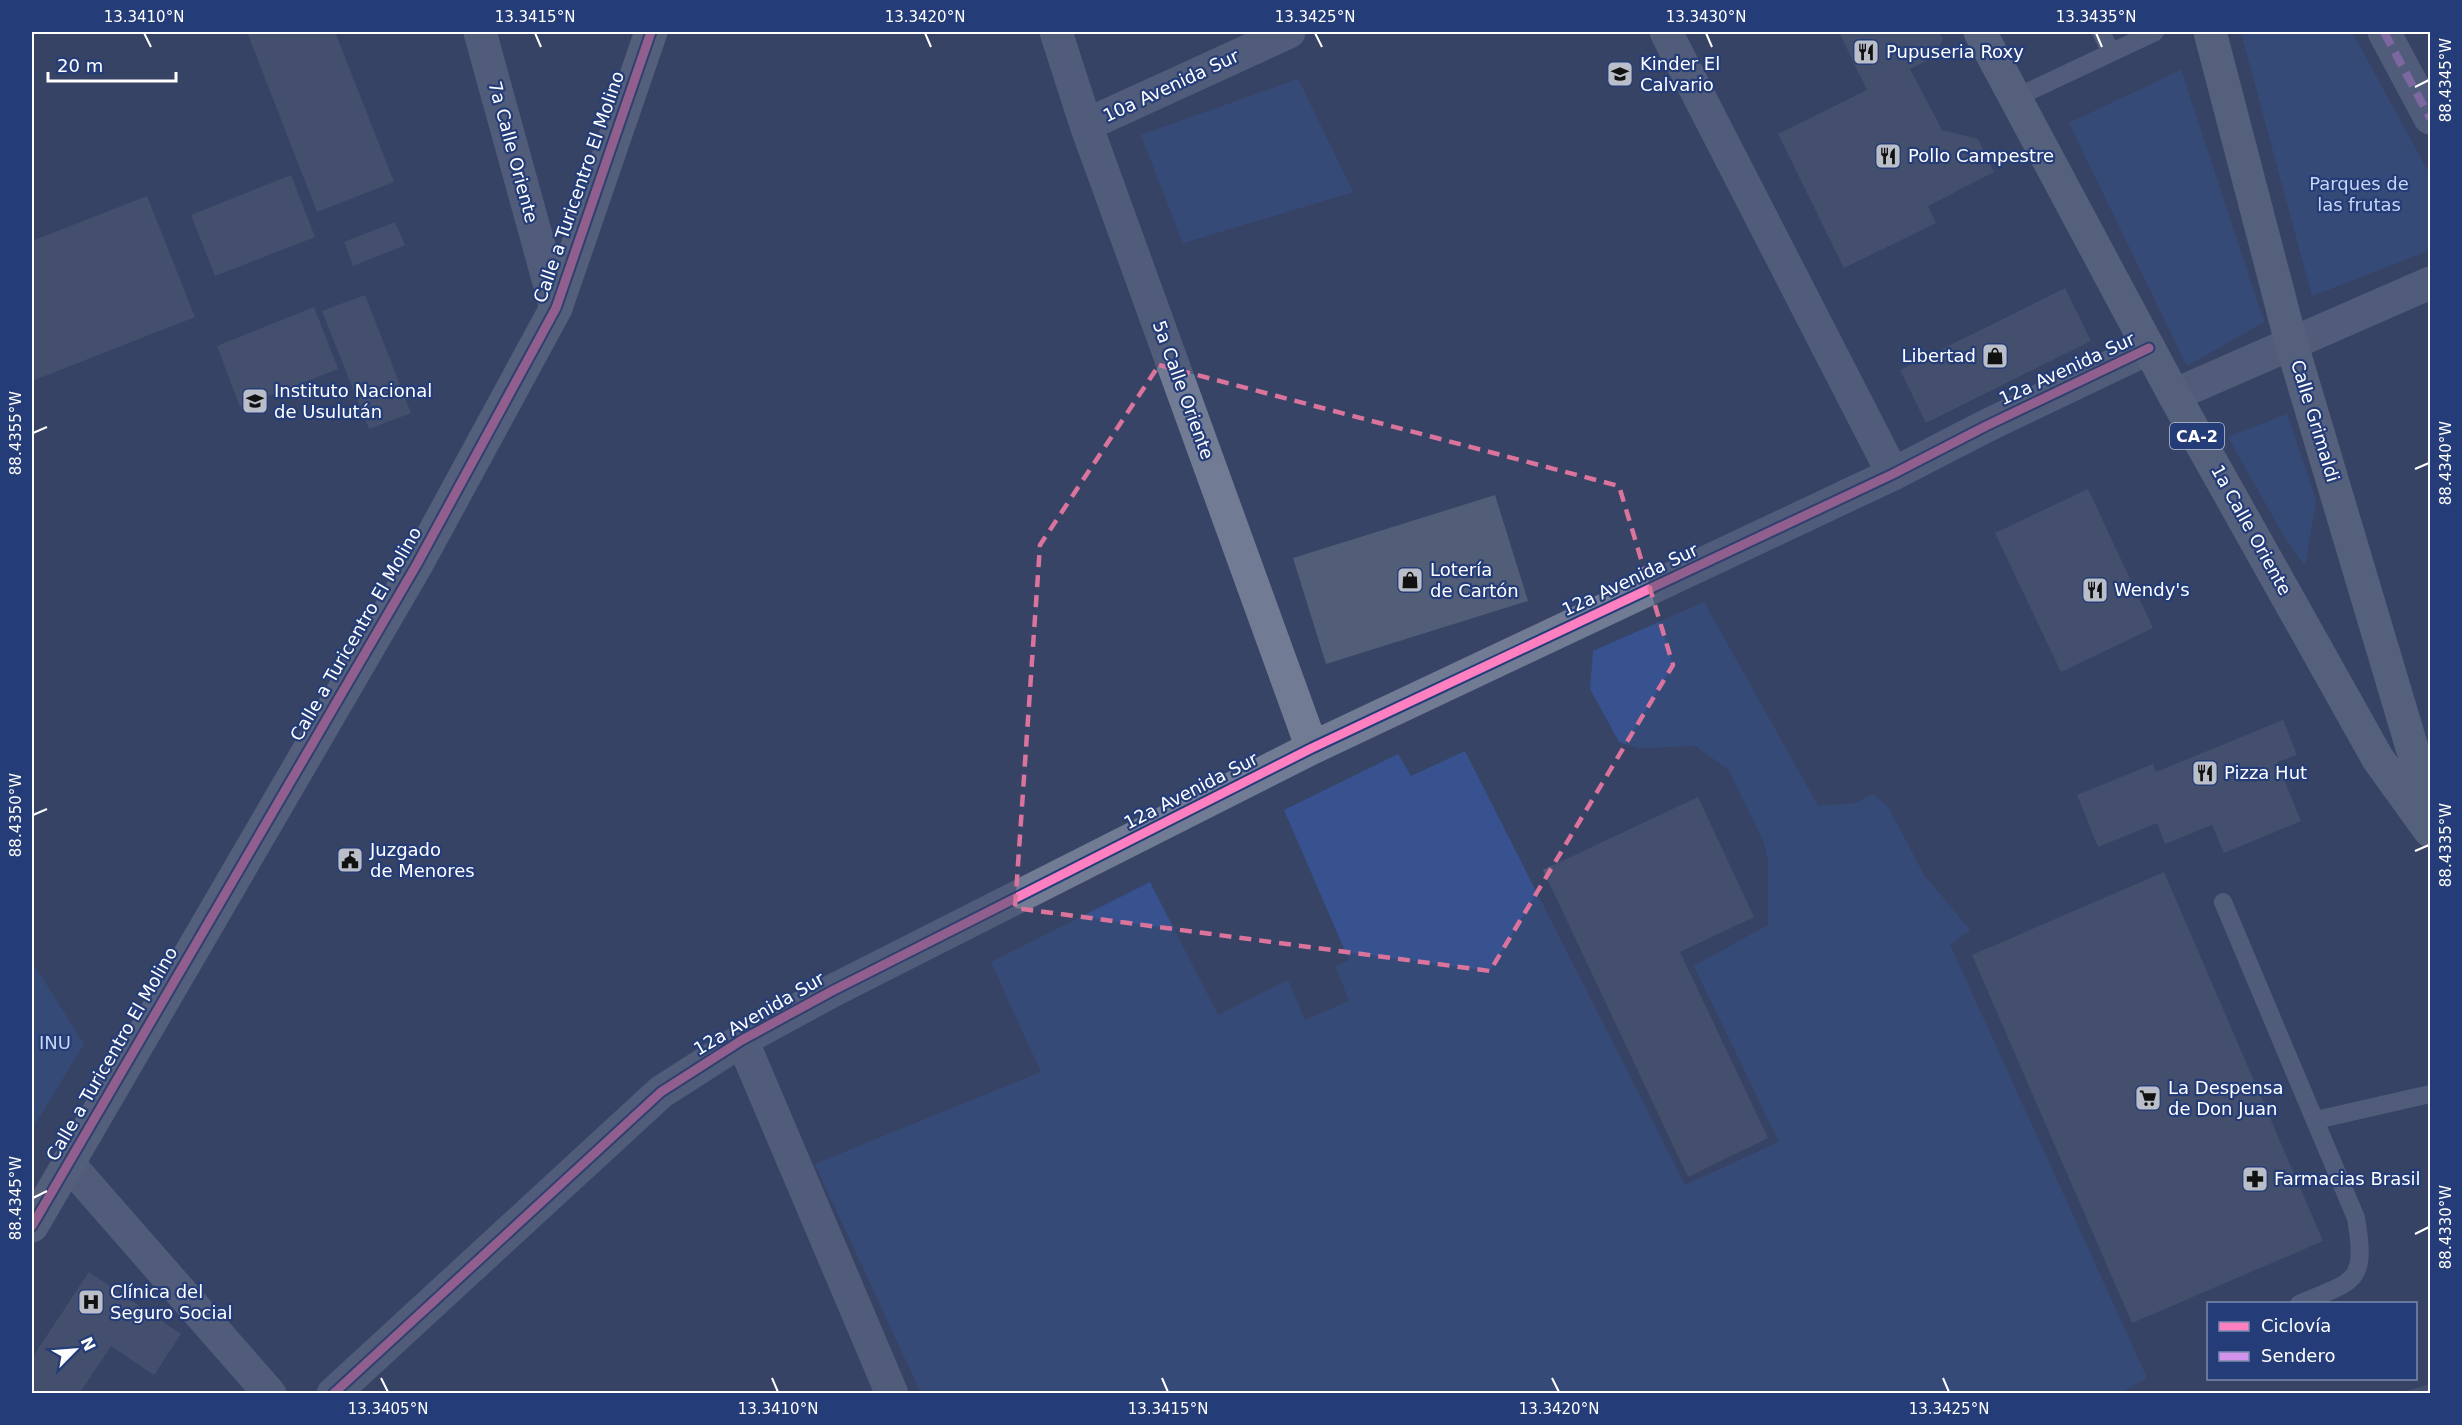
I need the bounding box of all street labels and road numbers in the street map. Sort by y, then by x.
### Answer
street label: 10a Avenida Sur [1100,45,1243,126]
street label: Calle a Turicentro El Molino [529,68,628,305]
street label: 7a Calle Oriente [484,79,542,225]
street label: 5a Calle Oriente [1149,318,1218,462]
street label: 12a Avenida Sur [1996,328,2139,409]
street label: Calle Grimaldi [2287,357,2344,485]
road number: CA-2 [2170,423,2224,449]
street label: 1a Calle Oriente [2207,461,2296,599]
street label: Calle a Turicentro El Molino [286,523,426,744]
street label: 12a Avenida Sur [1559,539,1702,620]
street label: 12a Avenida Sur [1120,747,1262,833]
street label: Calle a Turicentro El Molino [42,943,182,1164]
street label: 12a Avenida Sur [690,967,828,1060]

